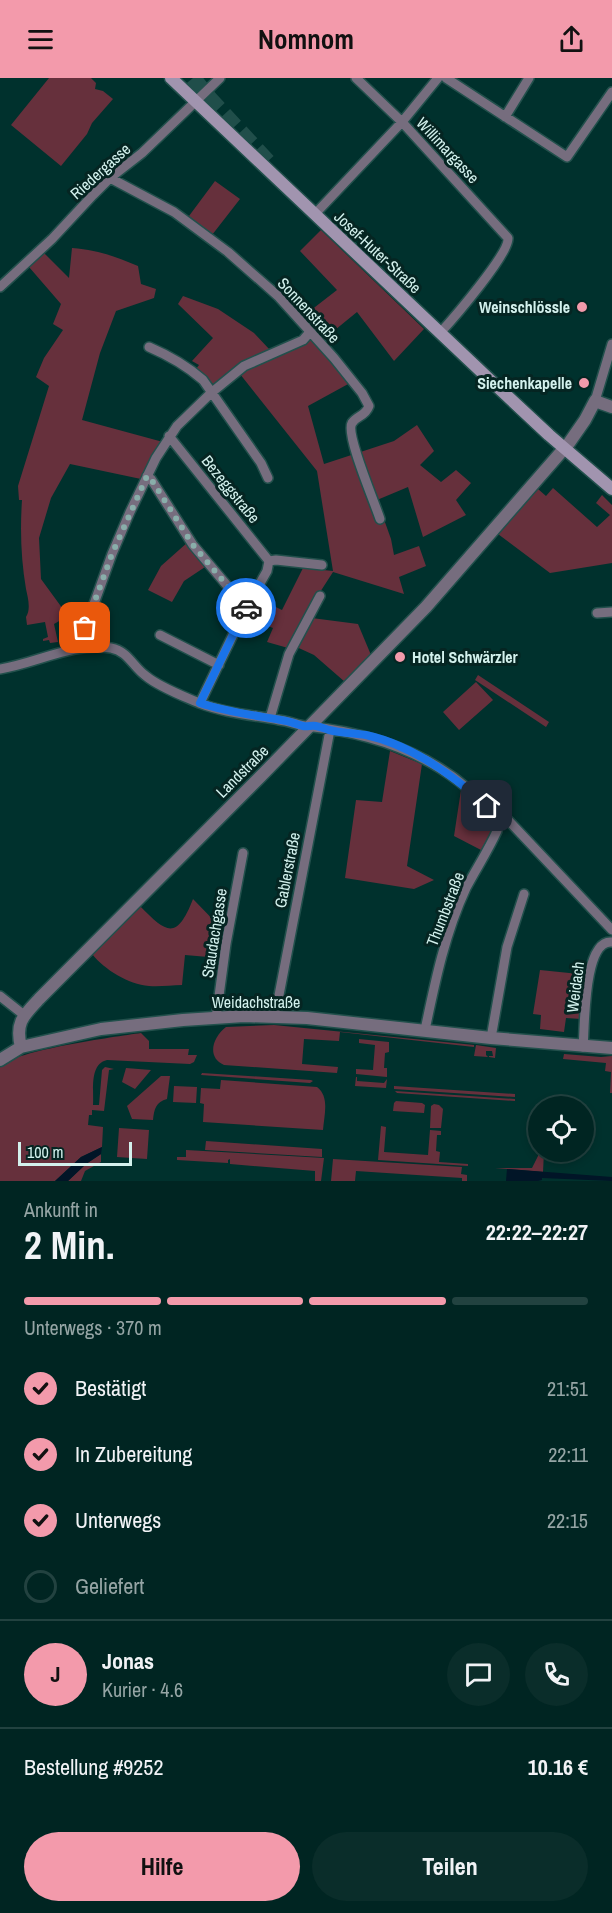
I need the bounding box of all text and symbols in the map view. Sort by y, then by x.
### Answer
text: Nomnom [258,21,354,57]
icon: menu [24,23,57,56]
icon: share [555,23,588,56]
street label: Willimargasse [412,112,484,188]
street label: Riedergasse [65,138,135,204]
street label: Josef-Huter-Straße [330,206,426,298]
street label: Sonnenstraße [273,272,345,348]
place label: Weinschlössle [479,296,570,318]
marker: Weinschlössle [575,300,589,314]
place label: Siechenkapelle [477,372,572,394]
marker: Siechenkapelle [577,376,591,390]
street label: Bezeggstraße [197,450,265,528]
courier [216,578,276,638]
icon: car [230,592,263,625]
pin [59,602,110,653]
icon: bag [68,611,101,644]
place label: Hotel Schwärzler [412,646,519,668]
marker: Hotel Schwärzler [393,650,407,664]
street label: Landstraße [211,740,273,802]
pin [461,780,512,831]
icon: home [470,789,503,822]
street label: Gablerstraße [269,830,305,910]
street label: Thumbstraße [421,869,469,949]
street label: Staudachgasse [196,887,232,979]
street label: Weidach [561,960,589,1014]
street label: Weidachstraße [212,991,300,1013]
map controls [528,1096,594,1162]
button: locate [528,1096,594,1162]
scale bar [18,1139,132,1166]
text: 100 m [27,1141,63,1163]
text: Ankunft in [24,1196,98,1223]
text: 22:22–22:27 [486,1217,588,1247]
text: 2 Min. [24,1219,115,1271]
text: Unterwegs · 370 m [24,1314,162,1341]
icon: check [24,1372,57,1405]
text: Bestätigt [75,1373,146,1403]
text: 21:51 [547,1375,588,1402]
icon: check [24,1438,57,1471]
text: In Zubereitung [75,1439,192,1469]
text: 22:11 [548,1441,588,1468]
icon: check [24,1504,57,1537]
text: Unterwegs [75,1505,161,1535]
text: 22:15 [547,1507,588,1534]
text: Geliefert [75,1571,144,1601]
button: chat [447,1643,510,1706]
button: phone [525,1643,588,1706]
text: Jonas [102,1646,154,1676]
text: J [50,1659,61,1689]
text: Kurier · 4.6 [102,1676,183,1703]
text: Bestellung #9252 [24,1752,163,1782]
text: 10.16 € [528,1752,588,1782]
button: Hilfe [24,1832,300,1901]
button: Teilen [312,1832,588,1901]

